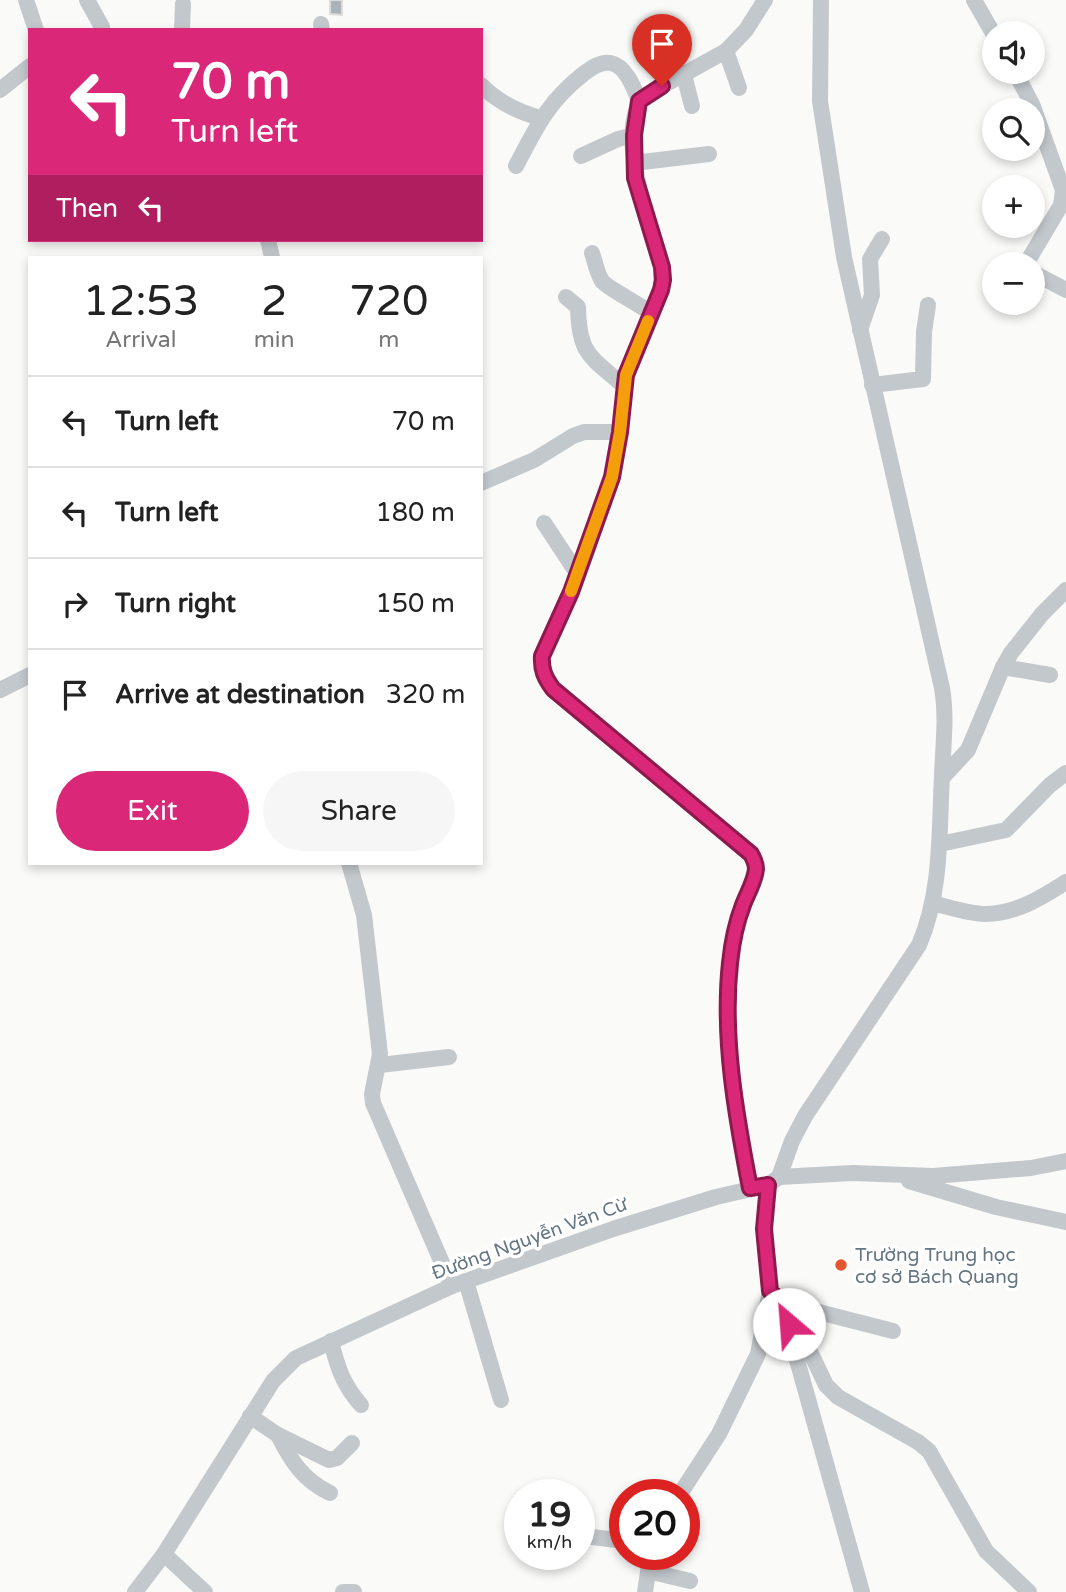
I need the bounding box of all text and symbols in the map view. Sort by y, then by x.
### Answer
pin [632,14,692,86]
map controls [982,21,1045,315]
button: sound [982,21,1045,84]
icon: arrive [643,25,681,63]
text: 70 m [171,53,290,112]
icon: left [56,56,147,147]
button: search [982,98,1045,161]
text: Turn left [171,113,298,151]
button: + [982,175,1045,238]
icon: left [132,189,170,227]
text: Then [56,193,118,224]
button: − [982,252,1045,315]
text: 12:53 [83,276,199,327]
text: 2 [261,276,287,327]
text: 720 [349,276,428,327]
text: Arrival [105,326,176,354]
text: min [254,326,295,354]
text: m [378,326,399,354]
icon: left [56,403,94,441]
text: Turn left [115,406,218,437]
text: 70 m [392,406,455,437]
icon: left [56,494,94,532]
text: Turn left [115,497,218,528]
text: 180 m [375,497,455,528]
icon: right [56,585,94,623]
text: Turn right [115,588,236,619]
text: 150 m [375,588,455,619]
icon: arrive [56,676,94,714]
text: Arrive at destination [115,679,365,710]
text: 320 m [386,679,465,710]
button: Exit [56,771,249,851]
button: Share [263,771,455,851]
street label: Đường Nguyễn Văn Cừ [429,1193,631,1285]
place label: Trường Trung học cơ sở Bách Quang [855,1244,1019,1288]
marker: Trường Trung học cơ sở Bách Quang [833,1257,849,1273]
position arrow [752,1287,826,1361]
speed limit sign: 20 [609,1479,700,1570]
text: 19 [528,1494,571,1536]
text: km/h [527,1531,572,1553]

